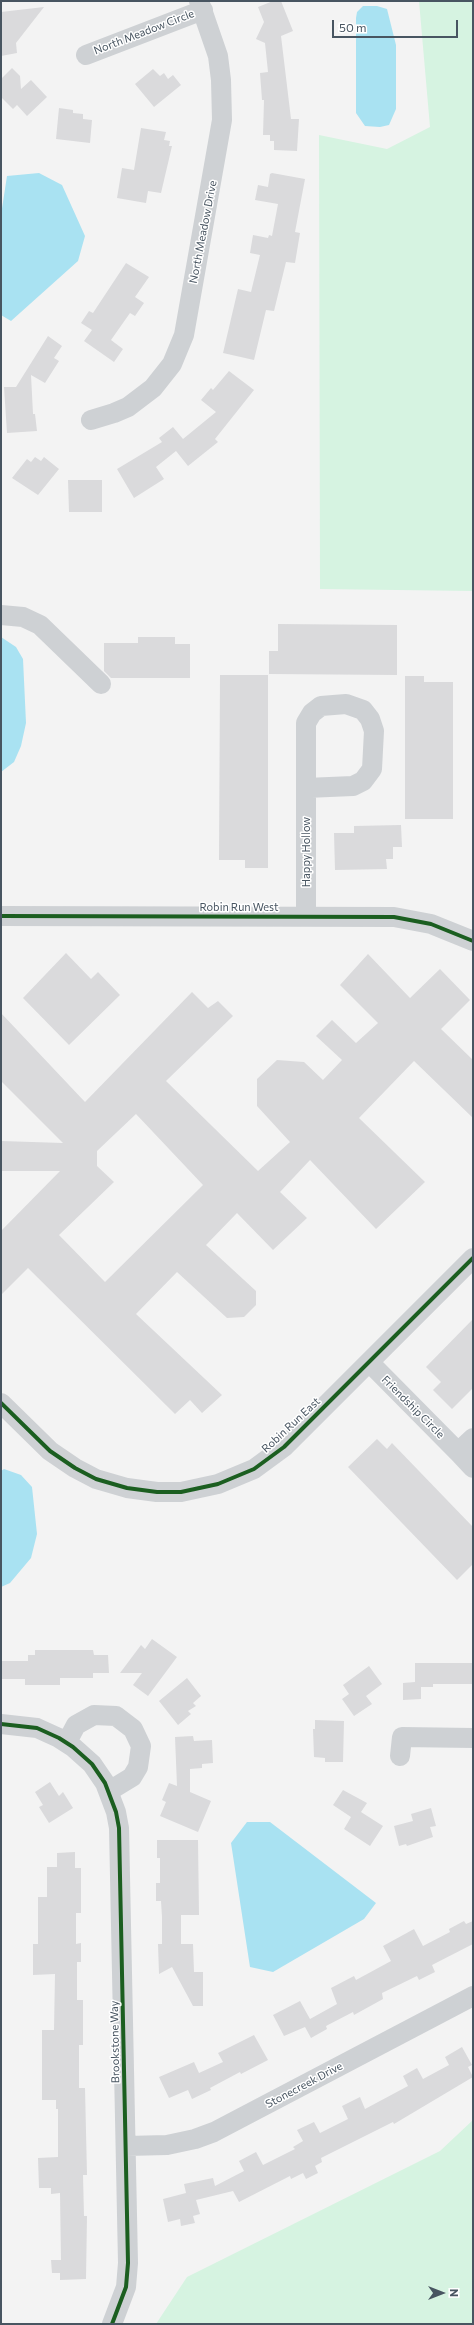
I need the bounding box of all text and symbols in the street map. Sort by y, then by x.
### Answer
street label: North Meadow Circle [92,7,196,57]
scale bar [334,12,460,38]
text: 50 m [339,20,367,34]
street label: North Meadow Drive [187,179,219,285]
street label: Happy Hollow [299,817,313,887]
street label: Robin Run West [200,900,278,914]
street label: Friendship Circle [379,1373,447,1441]
street label: Robin Run East [259,1395,323,1455]
street label: Brookstone Way [108,2001,122,2083]
street label: Stonecreek Drive [263,2059,345,2111]
north arrow [422,2273,462,2313]
text: N [448,2289,461,2297]

